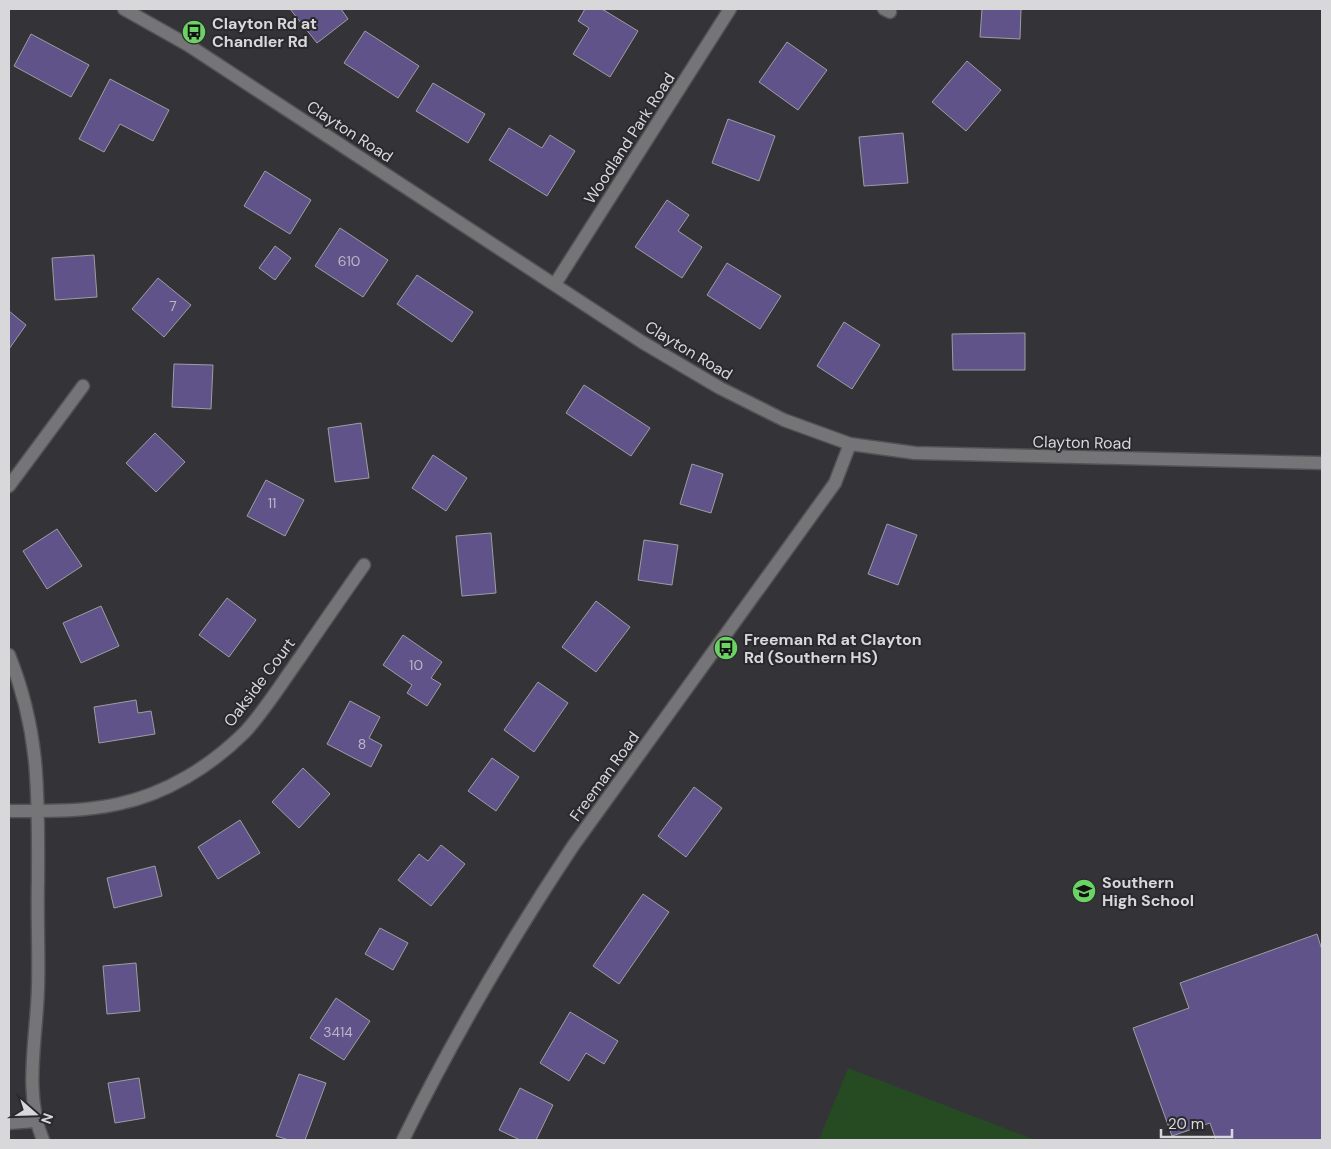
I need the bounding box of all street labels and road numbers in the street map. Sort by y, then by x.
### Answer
street label: Woodland Park Road [579,69,680,208]
street label: Clayton Road [303,96,397,167]
street label: Clayton Road [641,316,736,385]
street label: Clayton Road [1033,431,1131,454]
street label: Oakside Court [219,634,300,731]
street label: Freeman Road [565,727,644,825]

